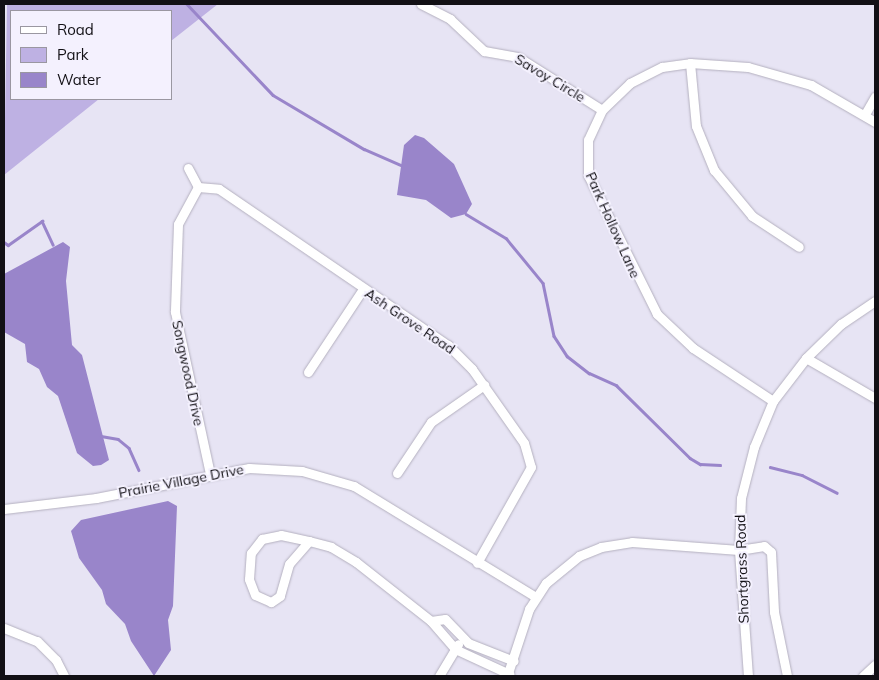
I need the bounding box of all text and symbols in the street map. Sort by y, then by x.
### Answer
legend [10,10,172,100]
text: Road [57,20,94,39]
text: Park [57,45,89,64]
street label: Savoy Circle [512,50,588,106]
text: Water [57,70,101,89]
street label: Park Hollow Lane [582,169,644,281]
street label: Ash Grove Road [362,285,458,357]
street label: Songwood Drive [169,319,207,427]
street label: Prairie Village Drive [117,461,245,501]
street label: Shortgrass Road [732,514,752,624]

